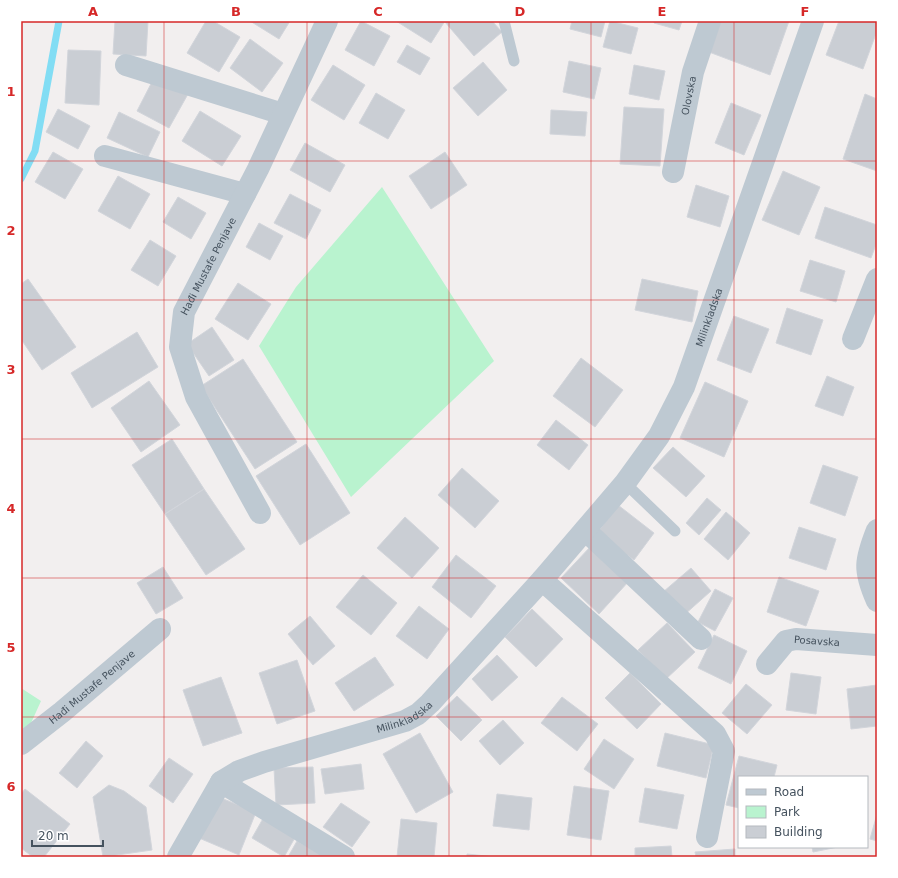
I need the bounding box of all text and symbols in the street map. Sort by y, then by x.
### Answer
text: A [88,4,98,19]
text: B [231,4,241,19]
text: C [373,4,383,19]
text: D [515,4,526,19]
text: E [658,4,666,19]
text: F [801,4,809,19]
street label: Olovska [679,75,698,116]
text: 1 [6,84,16,99]
street label: Hađi Mustafe Penjave [178,215,238,317]
text: 2 [6,223,16,238]
street label: Milinkladska [693,286,724,348]
text: 3 [6,362,16,377]
text: 4 [6,501,16,516]
street label: Posavska [794,633,840,648]
text: 5 [6,640,16,655]
street label: Hađi Mustafe Penjave [47,648,137,726]
street label: Milinkladska [375,698,434,735]
legend [738,776,868,848]
text: 6 [6,779,16,794]
text: Road [774,785,804,799]
text: Park [774,805,800,819]
scale bar [32,822,103,848]
text: Building [774,825,823,839]
text: 20 m [38,829,69,843]

